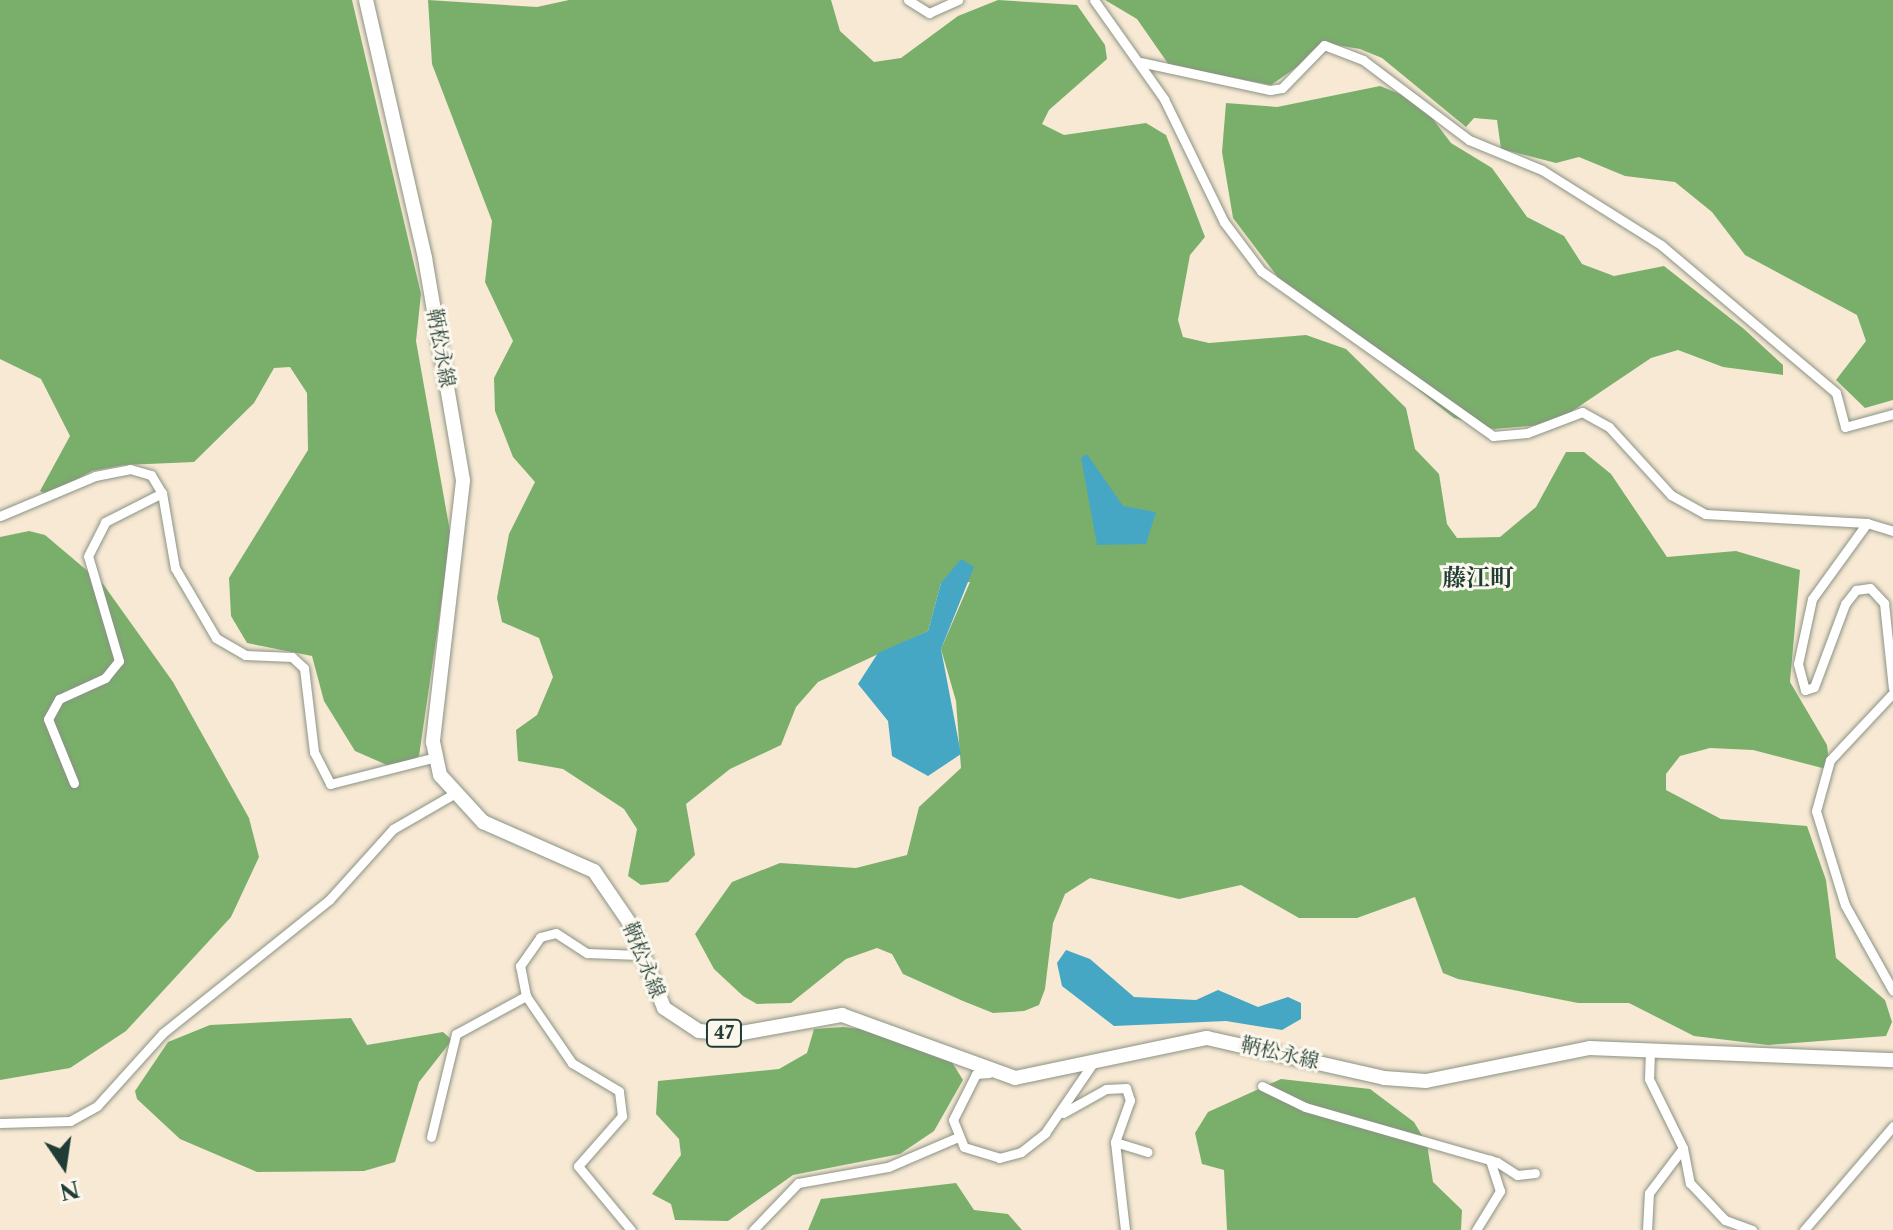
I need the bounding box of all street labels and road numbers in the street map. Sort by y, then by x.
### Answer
street label: 鞆松永線 [422,307,460,389]
street label: 鞆松永線 [618,918,670,1002]
road number: 47 [704,1019,744,1047]
street label: 鞆松永線 [1238,1032,1322,1074]

